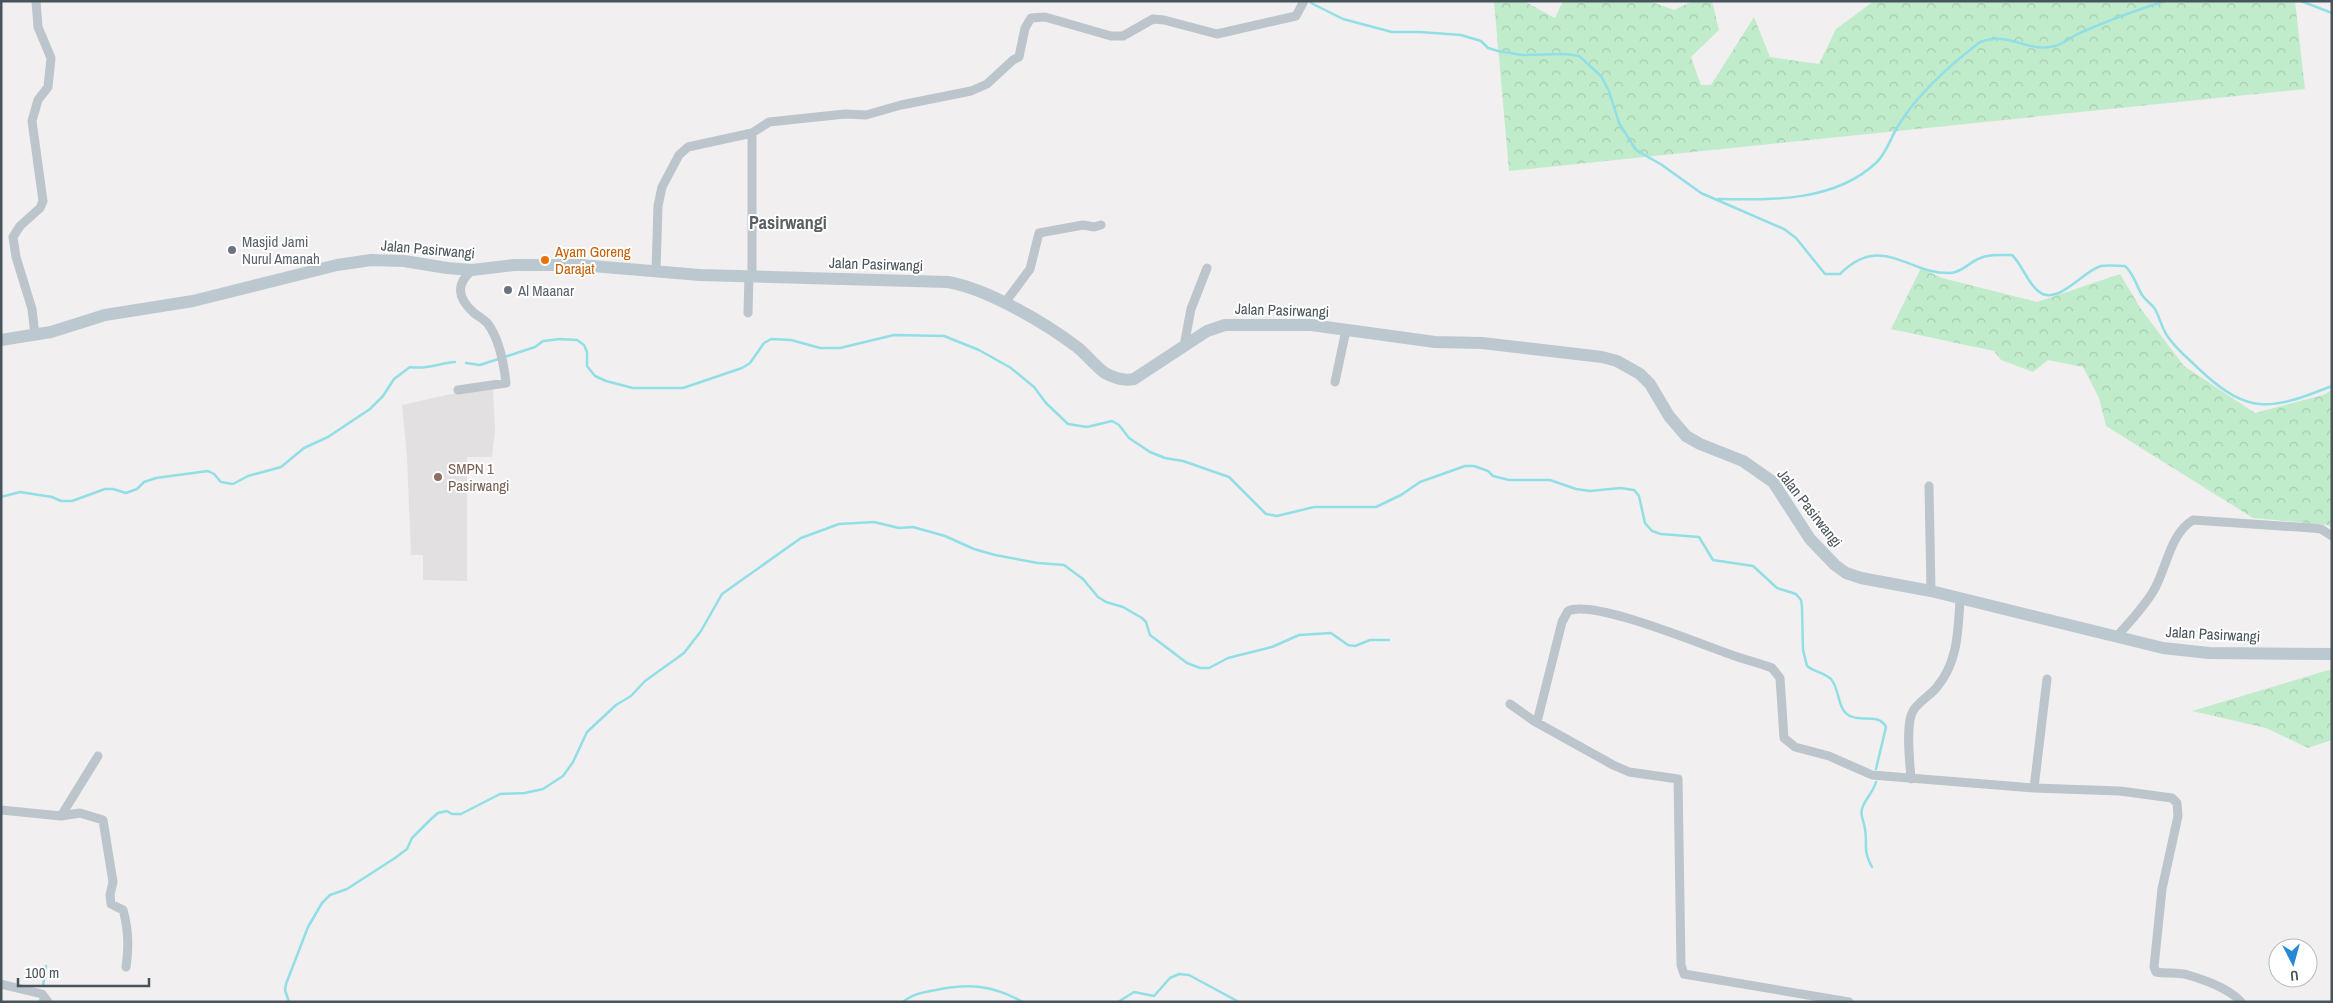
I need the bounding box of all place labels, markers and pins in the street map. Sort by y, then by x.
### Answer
place label: Masjid Jami Nurul Amanah [242,231,320,269]
place label: Ayam Goreng Darajat [554,241,631,279]
marker: Masjid Jami Nurul Amanah [226,244,238,256]
marker: Ayam Goreng Darajat [539,254,551,266]
place label: Al Maanar [517,280,574,301]
marker: Al Maanar [502,284,514,296]
place label: SMPN 1 Pasirwangi [448,458,510,496]
marker: SMPN 1 Pasirwangi [432,471,444,483]

